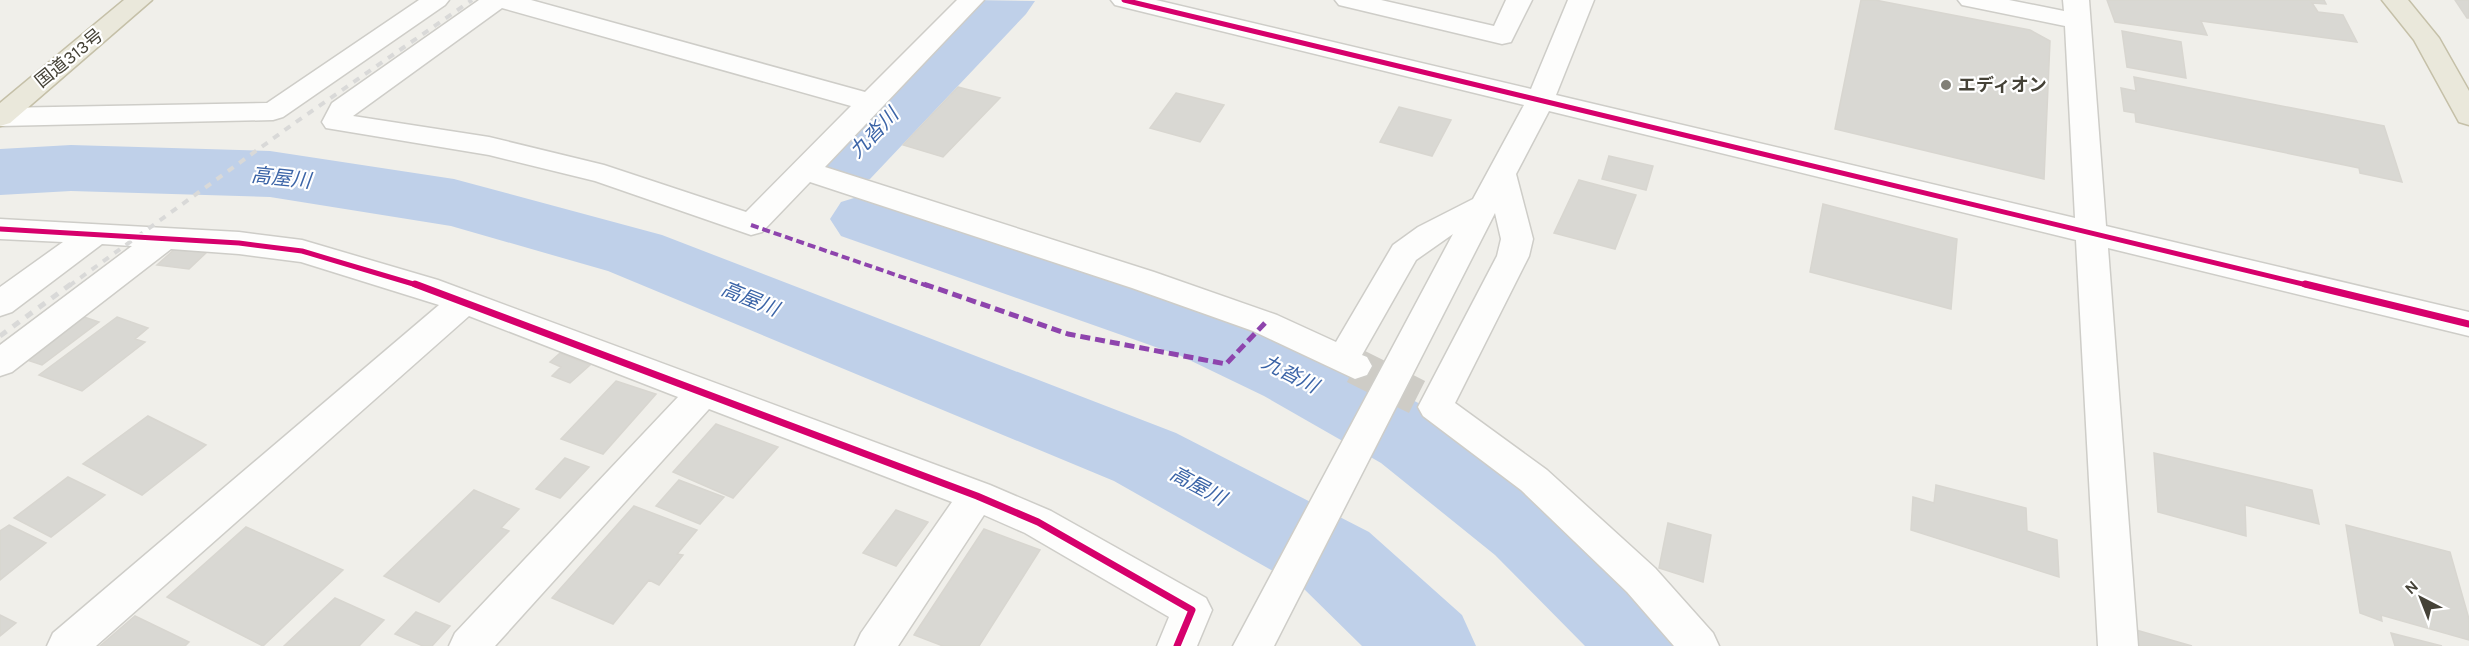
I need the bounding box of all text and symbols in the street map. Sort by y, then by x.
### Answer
street label: 国道313号 [31,24,107,92]
place label: エディオン [1958,74,2047,96]
marker: エディオン [1939,78,1953,92]
water label: 九沓川 [845,102,905,163]
water label: 高屋川 [250,163,314,193]
water label: 高屋川 [718,277,784,322]
water label: 九沓川 [1258,350,1324,399]
water label: 高屋川 [1166,462,1232,511]
north arrow [2391,568,2451,628]
text: N [2401,576,2422,598]

